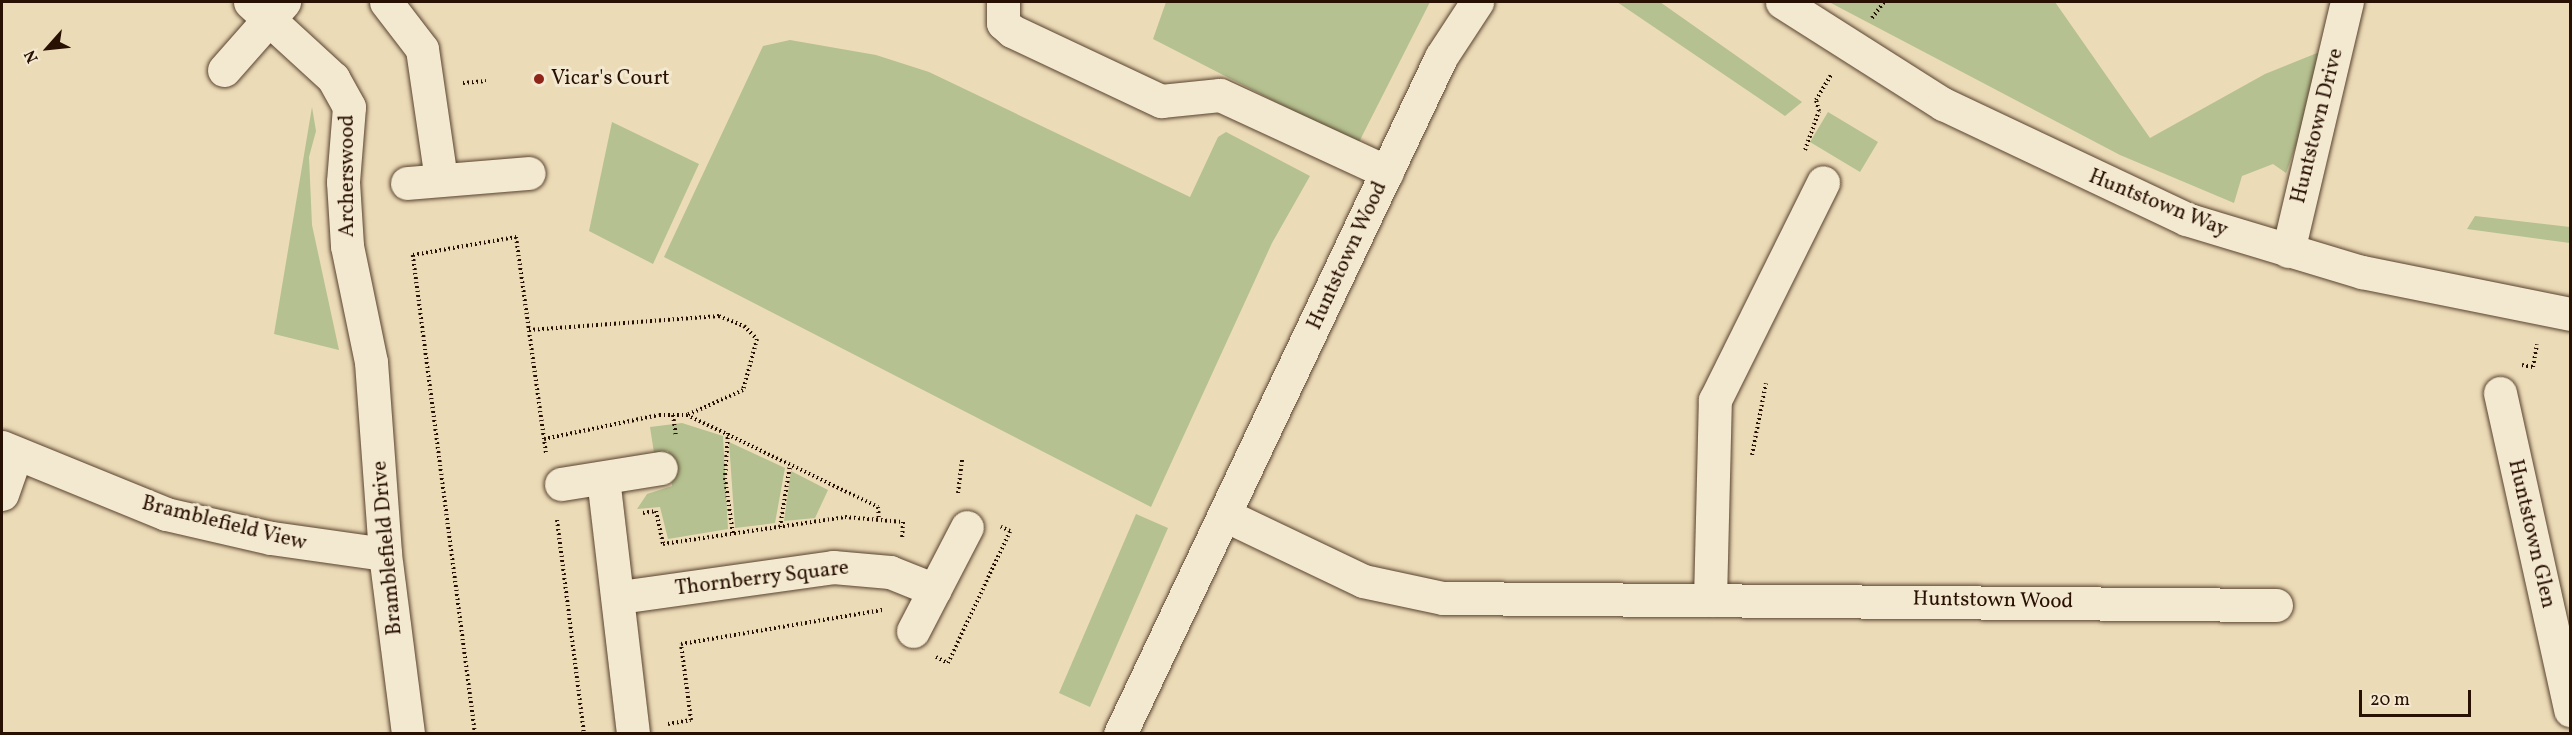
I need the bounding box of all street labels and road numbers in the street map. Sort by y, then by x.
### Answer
street label: Huntstown Drive [2287,46,2349,206]
street label: Archerswood [335,115,361,237]
street label: Huntstown Way [2084,165,2232,243]
street label: Huntstown Wood [1303,178,1393,334]
street label: Huntstown Glen [2502,457,2560,611]
street label: Bramblefield Drive [368,460,408,636]
street label: Bramblefield View [139,491,309,557]
street label: Thornberry Square [673,556,851,602]
street label: Huntstown Wood [1912,587,2074,615]

